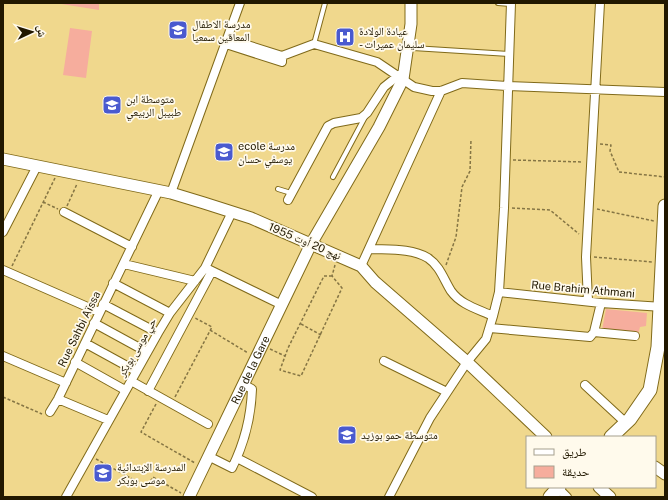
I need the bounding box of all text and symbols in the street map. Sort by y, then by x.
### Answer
north arrow [12,12,52,52]
place label: مدرسة الاطفال المعاقين سمعيا [192,18,251,44]
school or university icon: مدرسة الاطفال المعاقين سمعيا [167,19,189,41]
text: ش [34,25,48,38]
place label: عيادة الولادة - سليمان عميرات [359,25,425,51]
hospital icon: عيادة الولادة - سليمان عميرات [334,26,356,48]
place label: متوسطة ابن طبيبل الربيعي [126,93,181,121]
school or university icon: متوسطة ابن طبيبل الربيعي [101,94,123,116]
place label: ecole مدرسة يوسفي حسان [238,140,295,168]
school or university icon: ecole مدرسة يوسفي حسان [213,141,235,163]
street label: نهج 20 أوت 1955 [267,220,343,263]
street label: Rue Brahim Athmani [531,278,635,300]
street label: Rue Sahbi Aïssa [55,289,103,369]
street label: حي موسى بوبكر [115,316,161,381]
street label: Rue de la Gare [229,334,272,406]
school or university icon: متوسطة حمو بوزيد [336,424,358,446]
place label: متوسطة حمو بوزيد [361,429,438,441]
legend [526,436,656,488]
text: طريق [562,445,587,459]
place label: المدرسة الإبتدائية موسى بوبكر [116,461,186,487]
school or university icon: المدرسة الإبتدائية موسى بوبكر [92,462,114,484]
text: حديقة [562,465,590,479]

